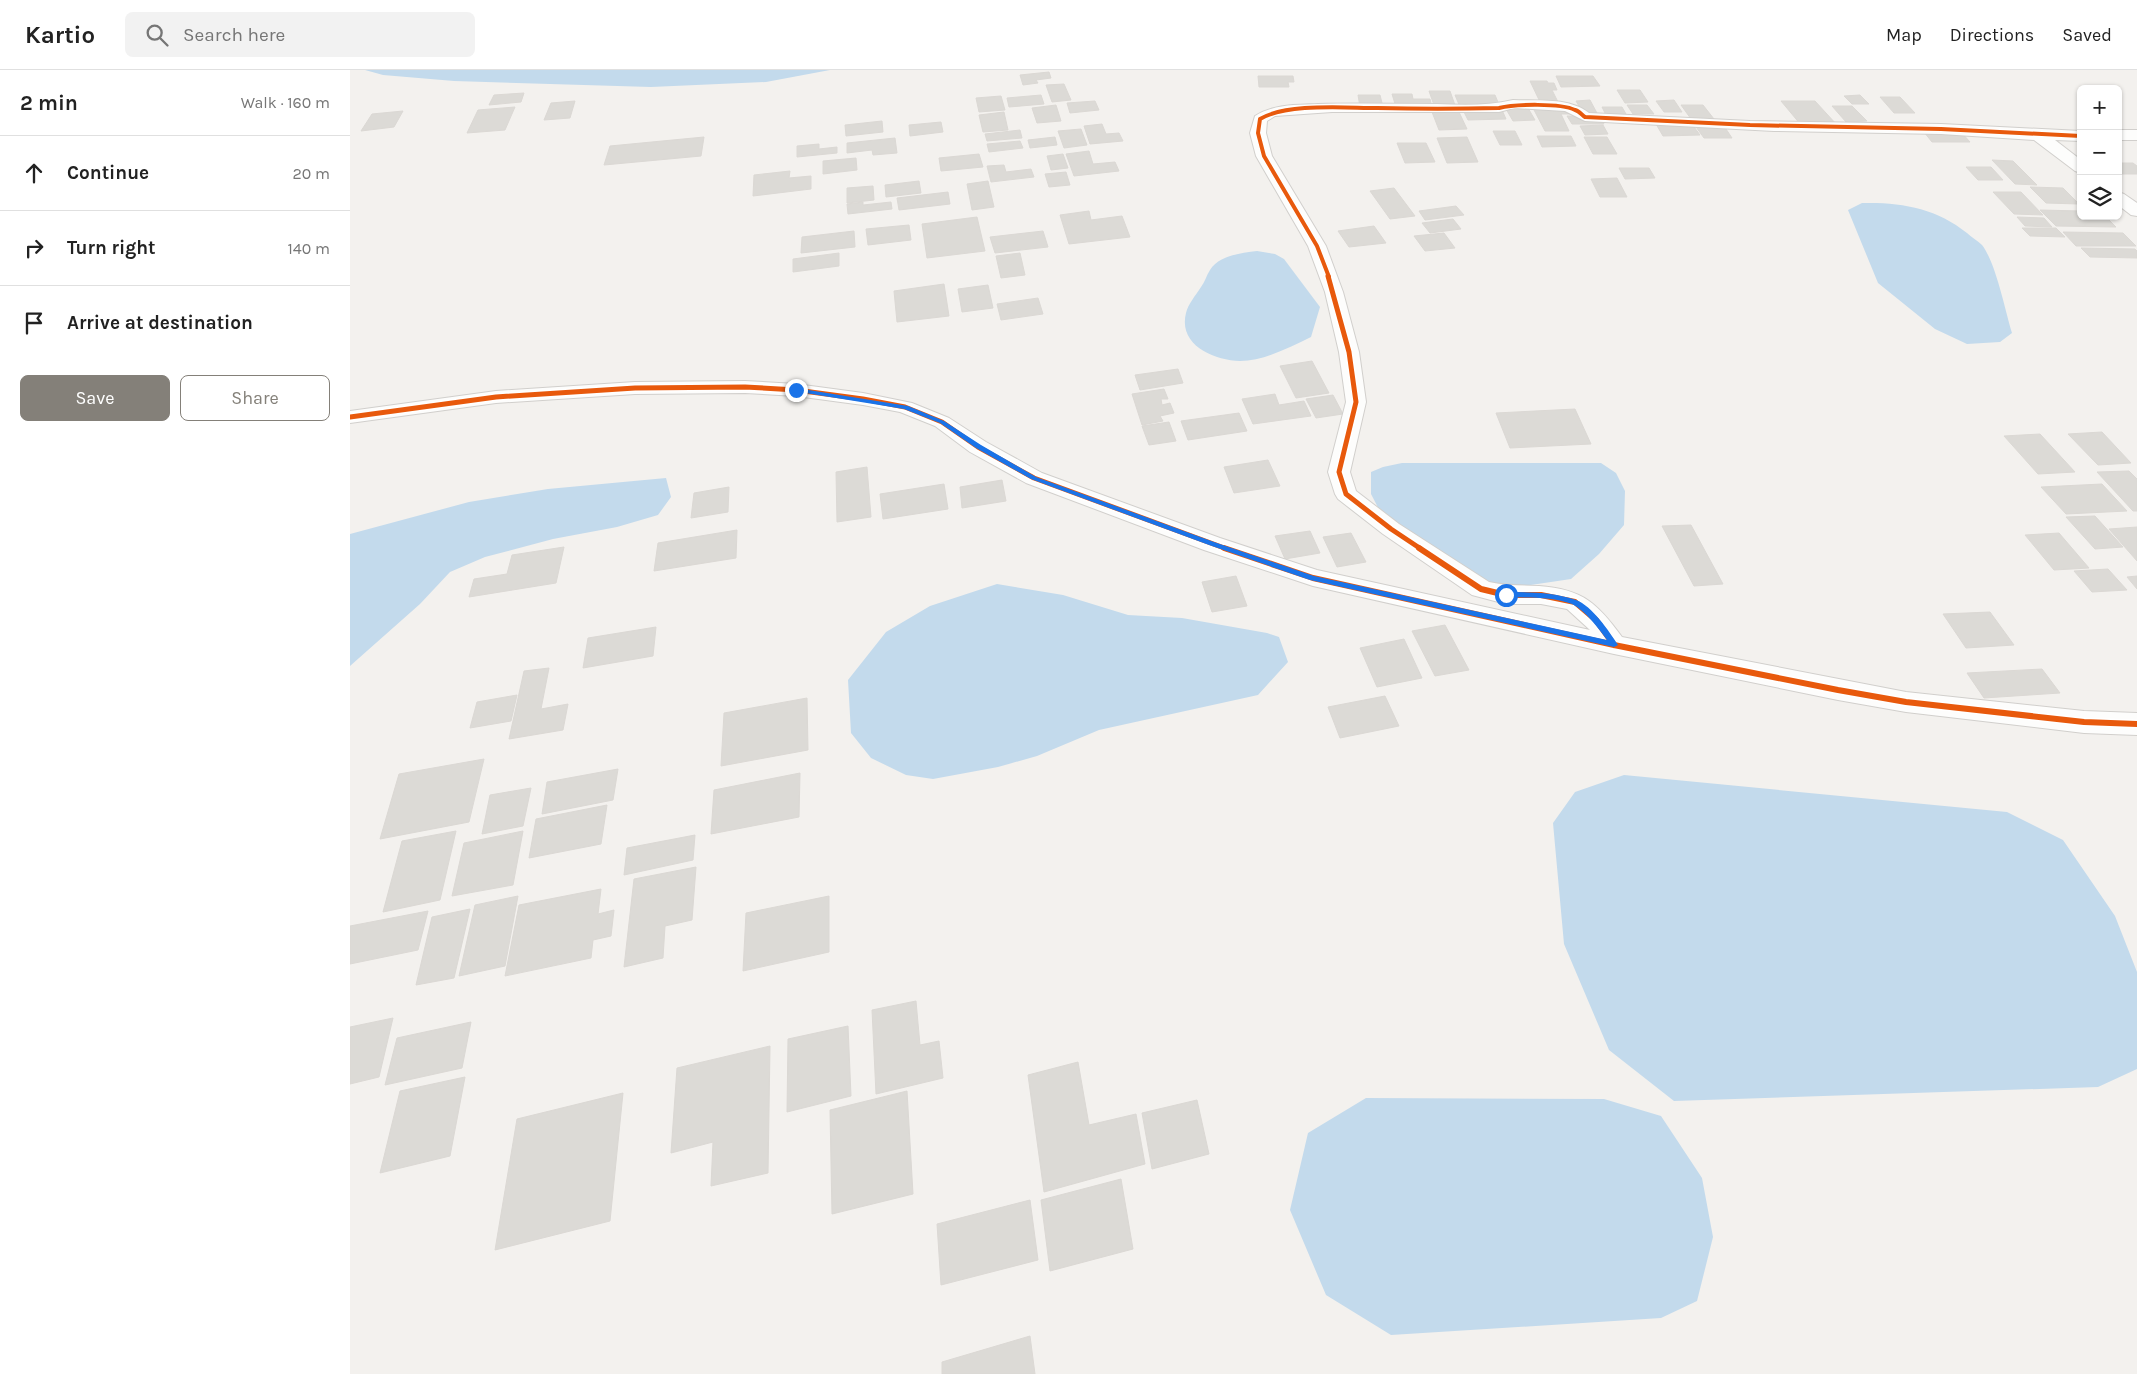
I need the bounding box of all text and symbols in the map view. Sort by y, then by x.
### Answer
search box [125,12,475,57]
text: Kartio [25,21,95,49]
icon: search [143,21,171,49]
text: Search here [183,24,285,46]
text: Map [1886,24,1922,46]
text: Directions [1950,24,2034,46]
text: Saved [2062,24,2112,46]
map controls [2077,85,2122,220]
button: + [2077,85,2122,130]
text: 2 min [20,91,78,115]
text: Walk · 160 m [241,93,330,112]
button: − [2077,130,2122,175]
icon: ahead [20,159,48,187]
text: Continue [67,162,149,184]
text: 20 m [292,164,330,183]
button: layers [2077,175,2122,220]
icon: right [20,234,48,262]
text: Turn right [67,237,156,259]
text: 140 m [288,239,330,258]
icon: arrive [20,309,48,337]
text: Arrive at destination [67,312,253,334]
button: Save [20,375,170,421]
button: Share [180,375,330,421]
route end [785,379,808,402]
route start [1495,584,1518,607]

